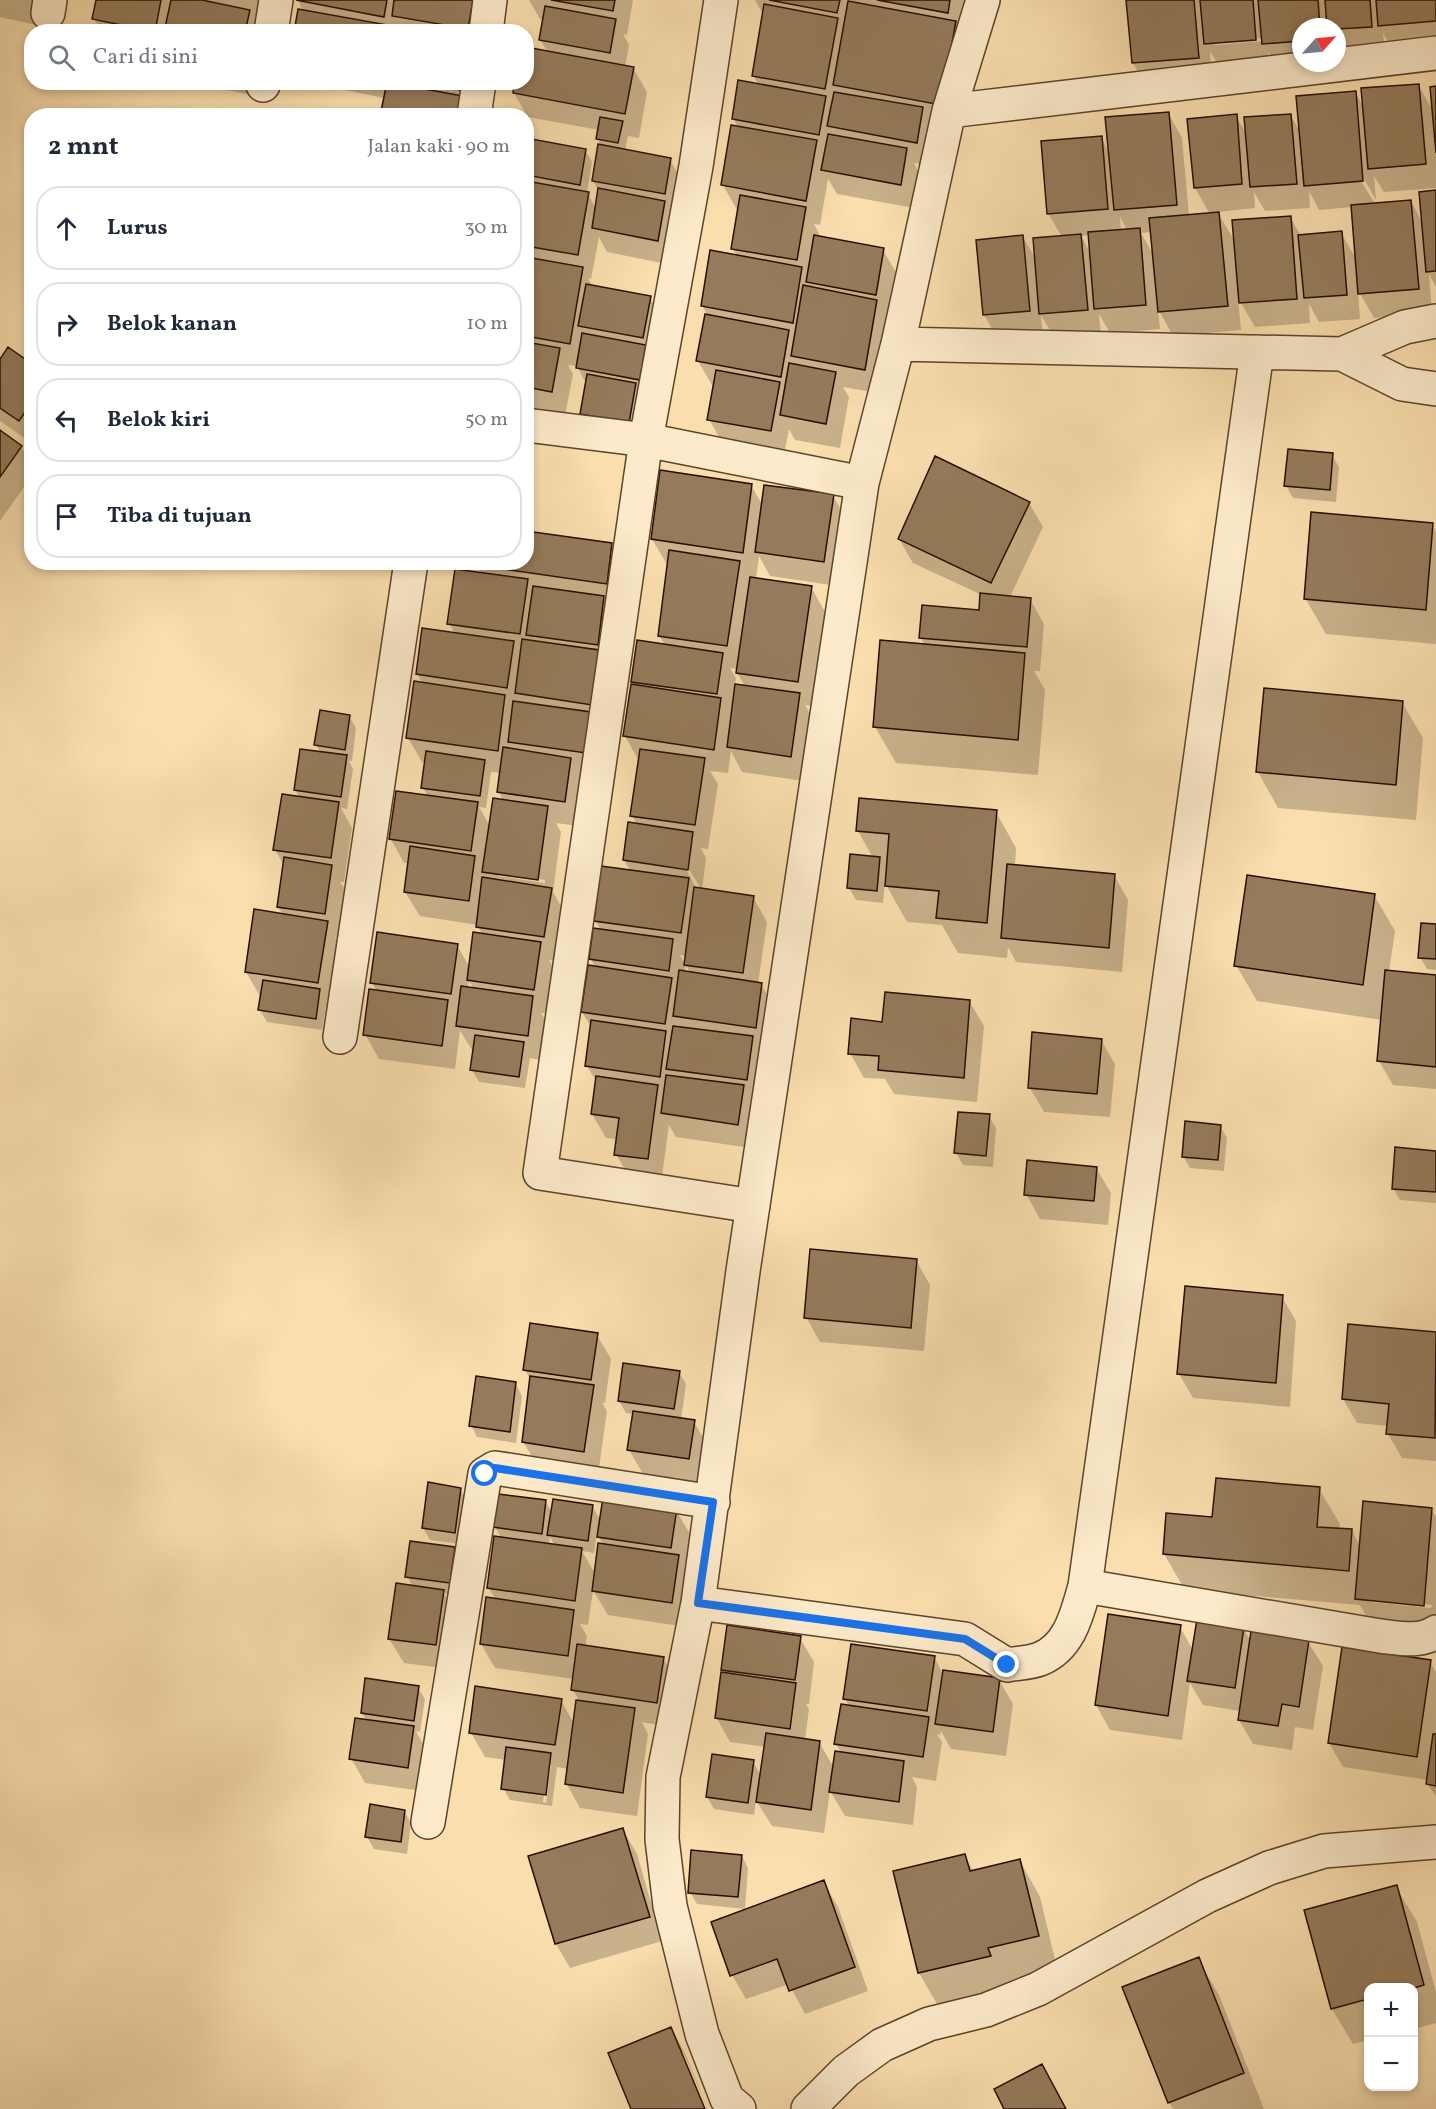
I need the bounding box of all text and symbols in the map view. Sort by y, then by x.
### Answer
north arrow [1292,18,1346,72]
search box [24,24,534,90]
icon: search [45,41,78,74]
text: Cari di sini [93,42,198,73]
text: 2 mnt [48,129,119,165]
text: Jalan kaki · 90 m [367,133,510,161]
icon: ahead [50,212,83,245]
text: Lurus [107,213,168,244]
text: 30 m [464,214,508,242]
icon: right [50,308,83,341]
text: Belok kanan [107,309,237,340]
text: 10 m [467,310,508,338]
icon: left [50,404,83,437]
text: Belok kiri [107,405,210,436]
text: 50 m [465,406,508,434]
icon: arrive [50,500,83,533]
text: Tiba di tujuan [107,501,252,532]
route start [471,1460,497,1486]
route end [993,1651,1019,1677]
map controls [1364,1983,1418,2091]
button: + [1364,1983,1418,2037]
button: − [1364,2037,1418,2091]

